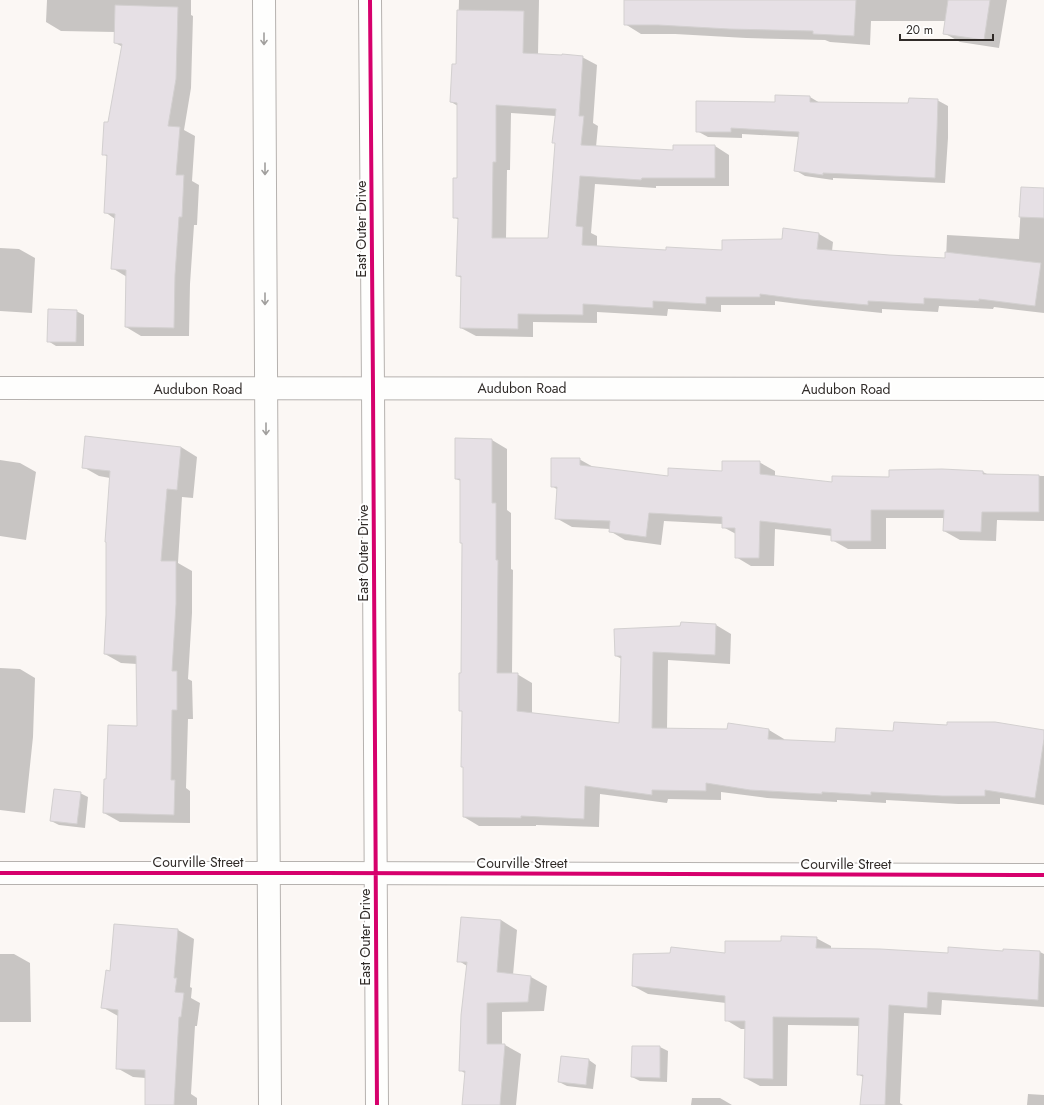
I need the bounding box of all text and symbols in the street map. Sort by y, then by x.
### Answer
scale bar [900,16,993,42]
text: 20 m [906,21,933,39]
one-way arrow [260,32,268,45]
one-way arrow [261,162,269,175]
street label: East Outer Drive [351,181,371,277]
one-way arrow [261,292,269,305]
street label: Audubon Road [477,378,567,398]
street label: Audubon Road [153,379,243,399]
street label: Audubon Road [801,379,891,399]
one-way arrow [262,422,270,435]
street label: East Outer Drive [353,505,373,601]
street label: Courville Street [153,852,244,872]
street label: Courville Street [477,853,568,873]
street label: Courville Street [801,854,892,874]
street label: East Outer Drive [355,889,375,985]

